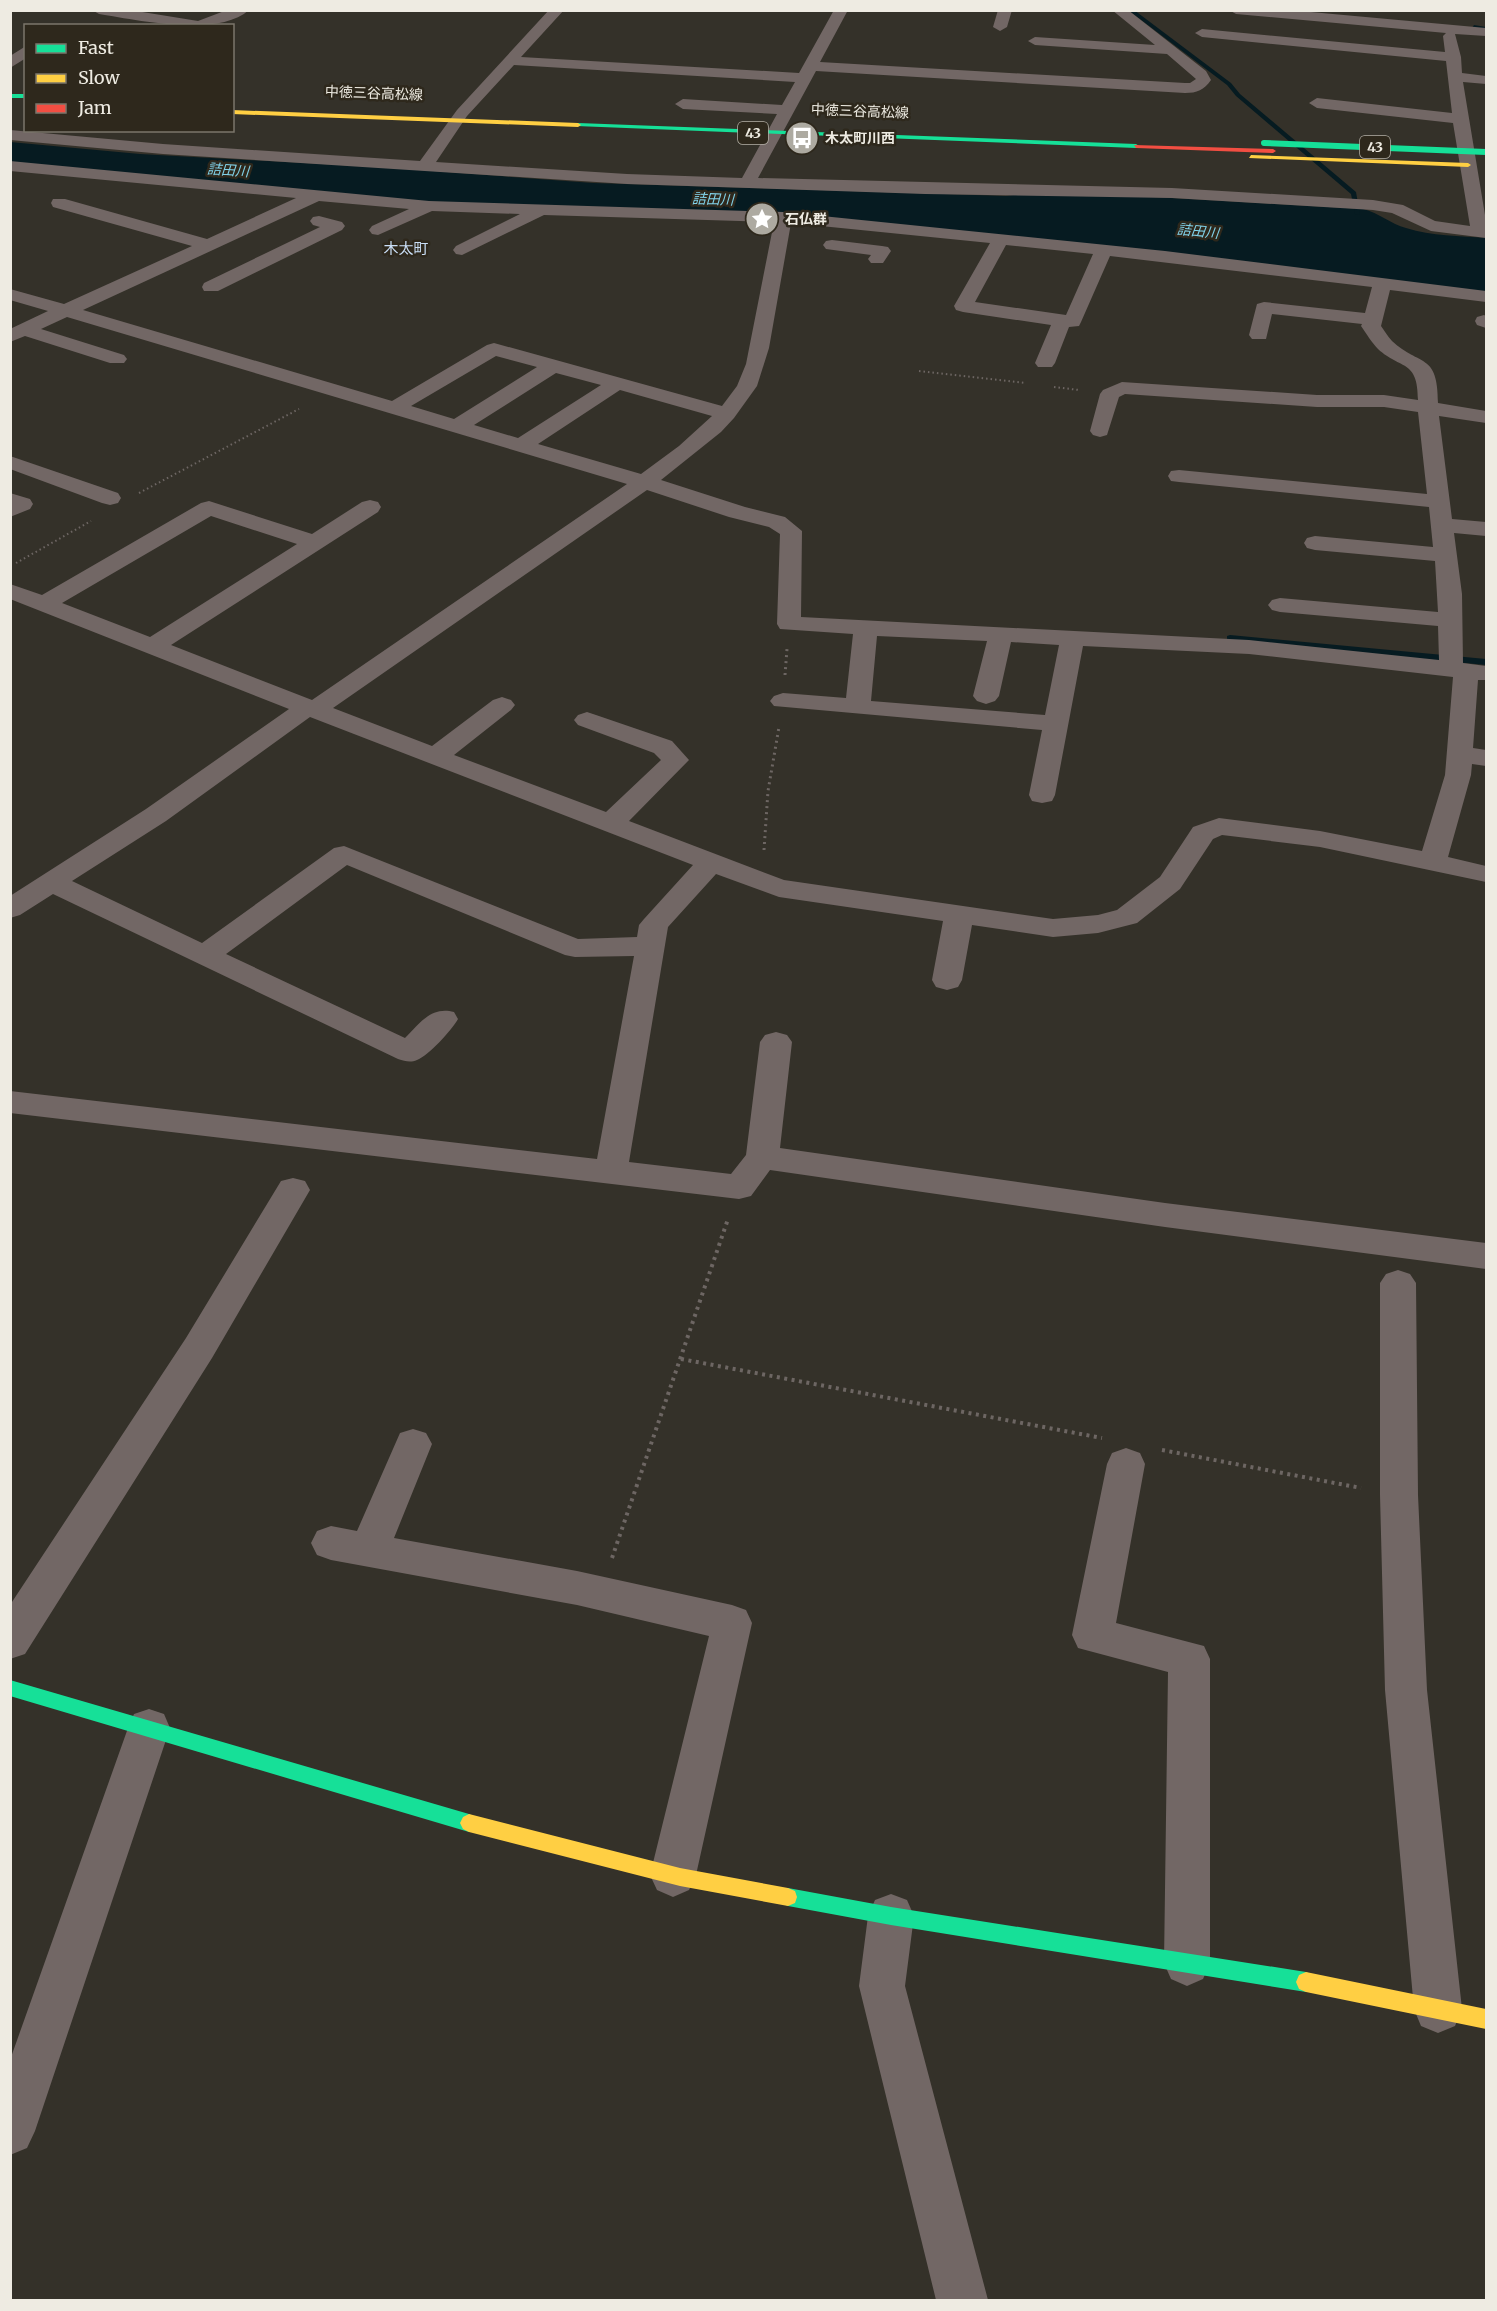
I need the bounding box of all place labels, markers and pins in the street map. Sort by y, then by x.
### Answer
bus stop icon: 木太町川西 [784,120,820,156]
place label: 木太町川西 [825,129,895,147]
place icon: 石仏群 [744,201,780,237]
place label: 石仏群 [785,210,827,228]

